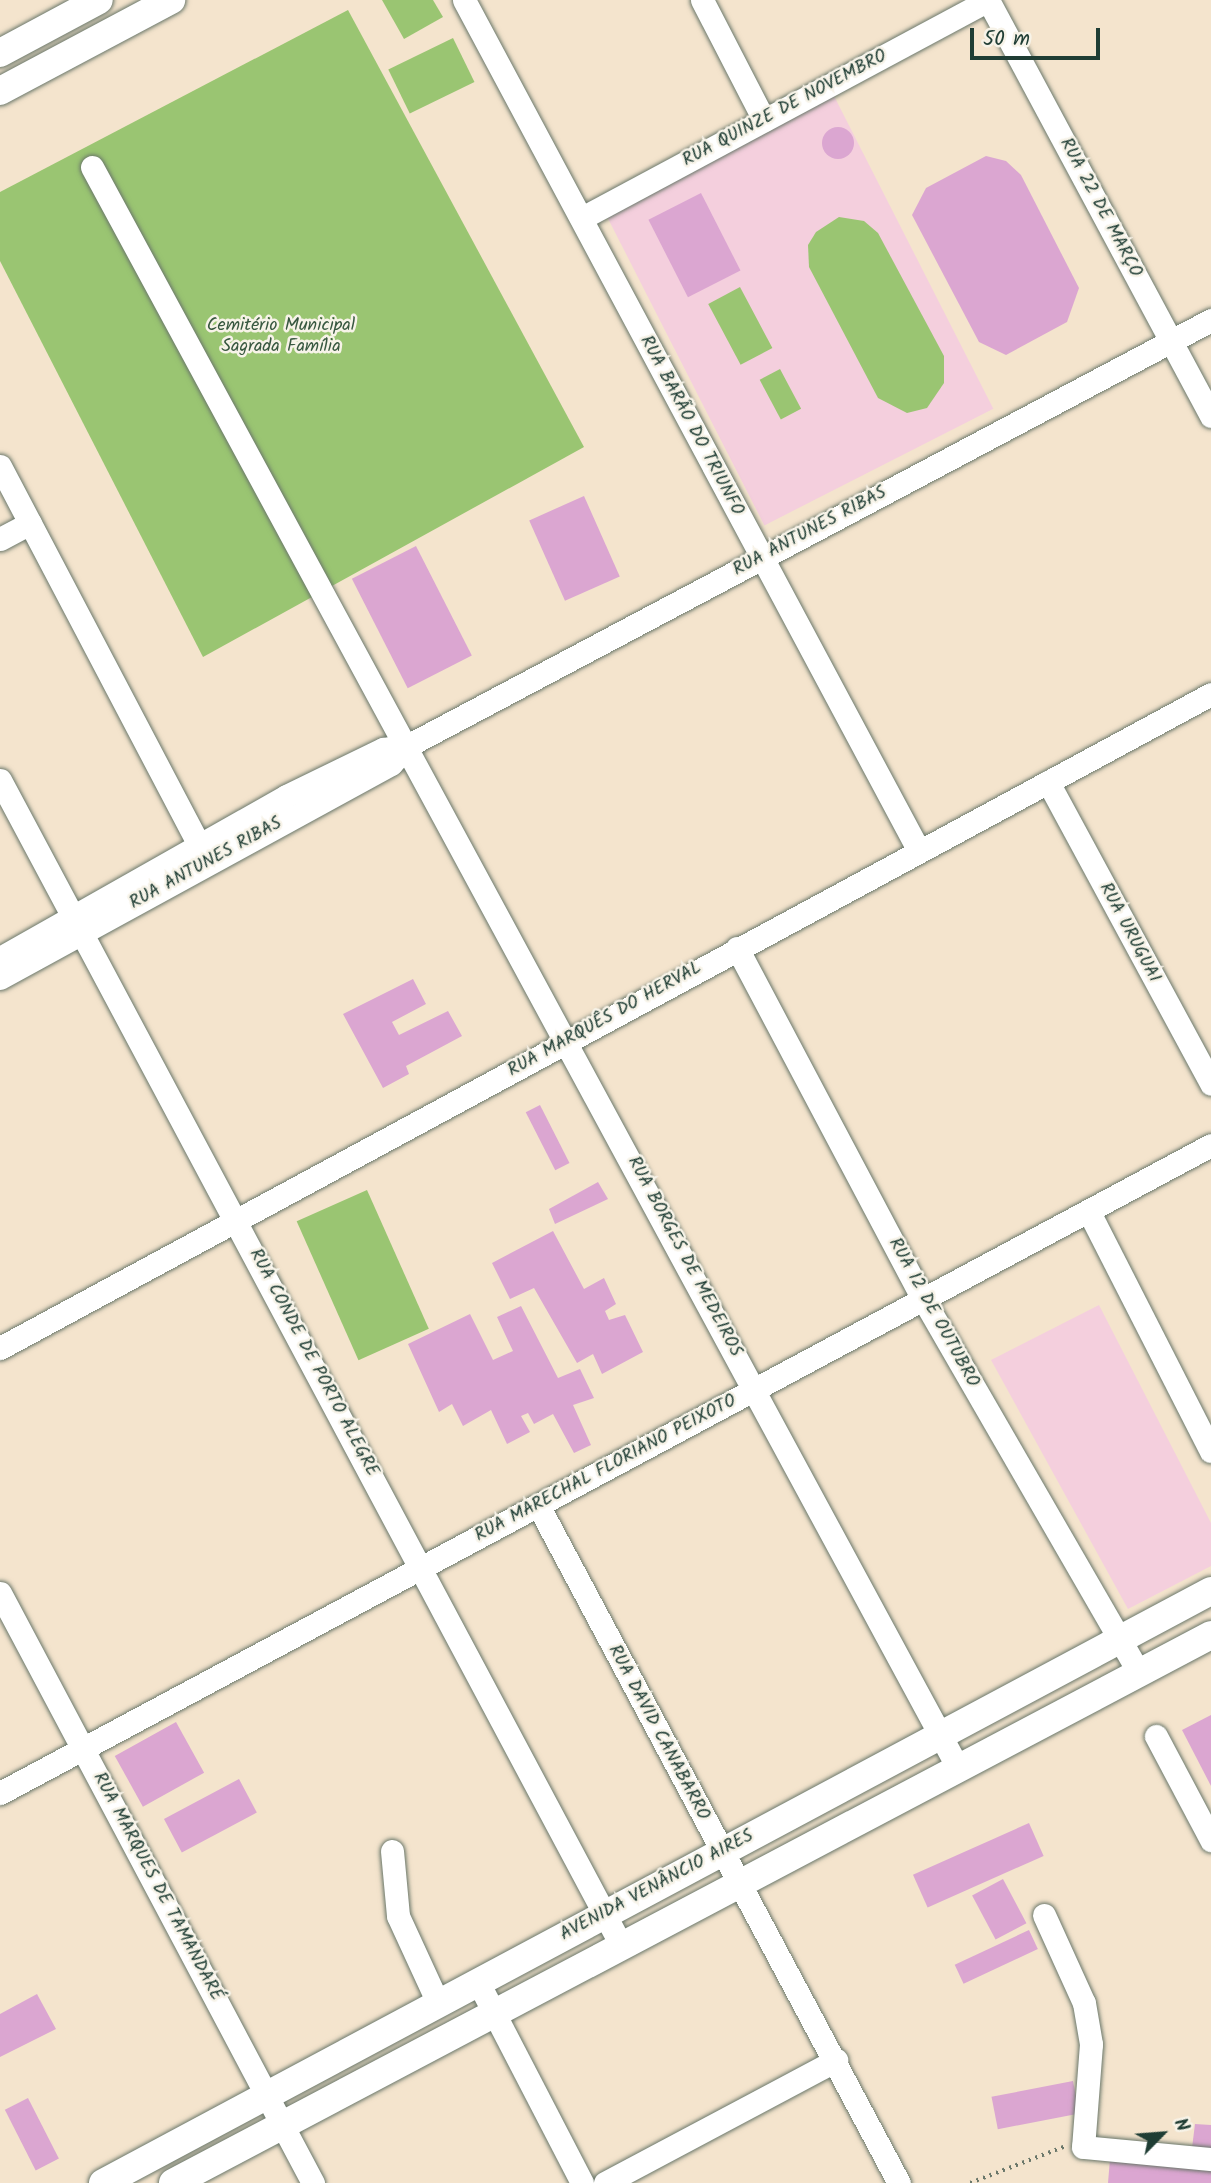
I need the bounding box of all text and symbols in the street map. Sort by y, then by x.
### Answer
scale bar [973,14,1102,58]
text: 50 m [983,23,1030,56]
street label: RUA QUINZE DE NOVEMBRO [679,46,891,172]
street label: RUA 22 DE MARÇO [1054,135,1146,281]
park label: Cemitério Municipal Sagrada Família [207,316,355,358]
street label: RUA BARÃO DO TRIUNFO [634,332,748,520]
street label: RUA ANTUNES RIBAS [730,482,890,582]
street label: RUA ANTUNES RIBAS [126,813,286,915]
street label: RUA URUGUAI [1094,879,1164,987]
street label: RUA MARQUÊS DO HERVAL [504,958,706,1082]
street label: RUA BORGES DE MEDEIROS [622,1153,746,1361]
street label: RUA 12 DE OUTUBRO [883,1235,983,1391]
street label: RUA CONDE DE PORTO ALEGRE [244,1245,382,1481]
street label: RUA MARECHAL FLORIANO PEIXOTO [472,1391,740,1547]
street label: RUA DAVID CANABARRO [603,1642,713,1824]
street label: RUA MARQUES DE TAMANDARÉ [87,1769,227,2005]
street label: AVENIDA VENÂNCIO AIRES [557,1826,757,1946]
north arrow [1127,2099,1197,2169]
text: N [1165,2113,1197,2137]

